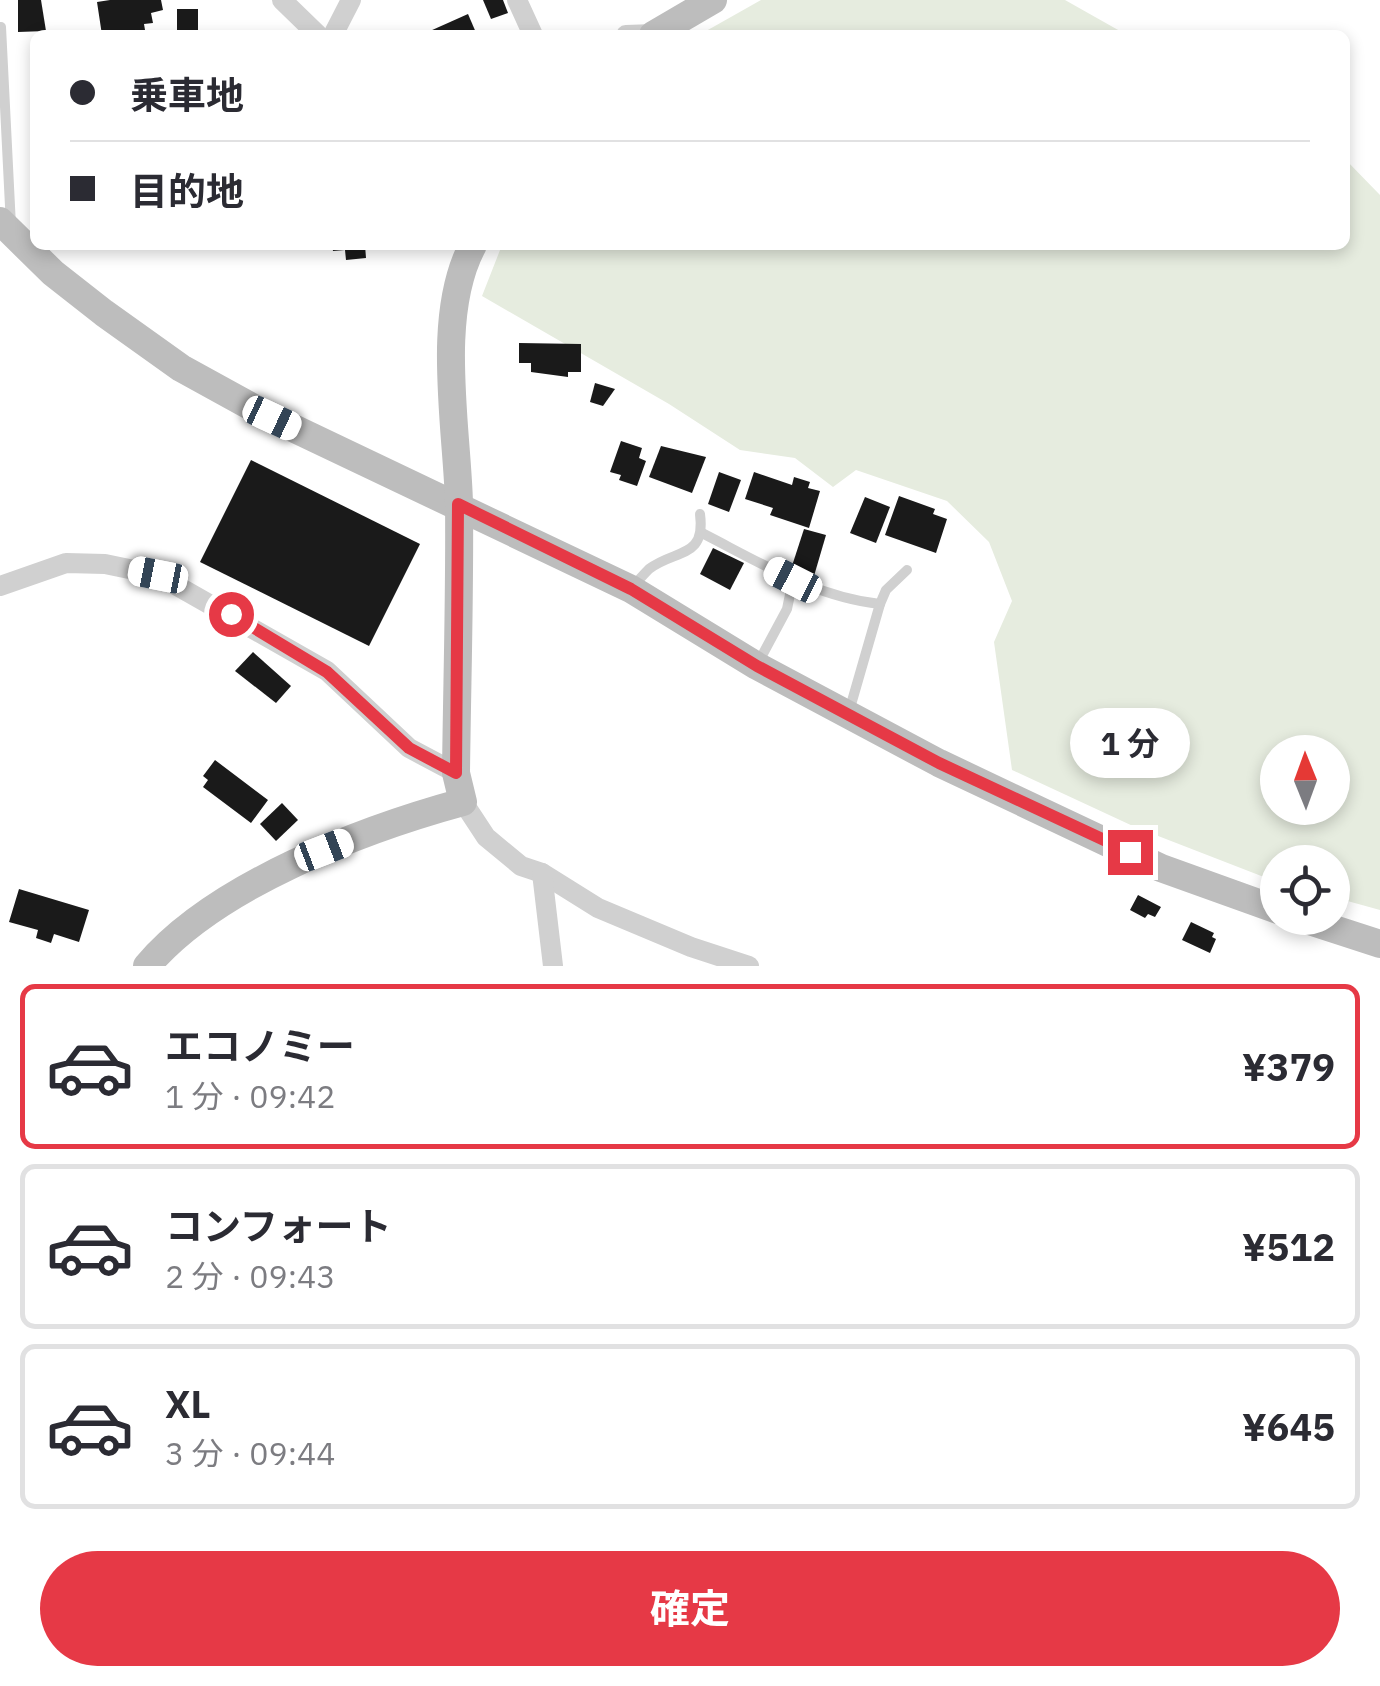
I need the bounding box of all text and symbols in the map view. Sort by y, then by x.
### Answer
text: 乗車地 [130,70,244,119]
text: 目的地 [130,166,244,215]
car [238,392,306,444]
car [759,553,827,607]
car [126,555,190,595]
route start [209,592,254,637]
callout: 1 分 [1070,707,1190,777]
text: 1 分 [1101,722,1159,764]
north arrow [1260,735,1350,825]
map controls [1260,735,1350,935]
car [291,825,357,875]
route end [1108,830,1153,875]
button: locate [1260,845,1350,935]
text: エコノミー [165,1021,355,1070]
icon: car [45,1022,135,1112]
text: ¥379 [1242,1042,1335,1091]
text: 1 分 · 09:42 [165,1075,335,1117]
text: コンフォート [165,1201,392,1250]
icon: car [45,1202,135,1292]
text: ¥512 [1242,1222,1335,1271]
text: 2 分 · 09:43 [165,1255,335,1297]
text: XL [165,1379,211,1428]
icon: car [45,1382,135,1472]
text: ¥645 [1242,1402,1335,1451]
text: 3 分 · 09:44 [165,1432,335,1474]
button: 確定 [40,1551,1340,1666]

